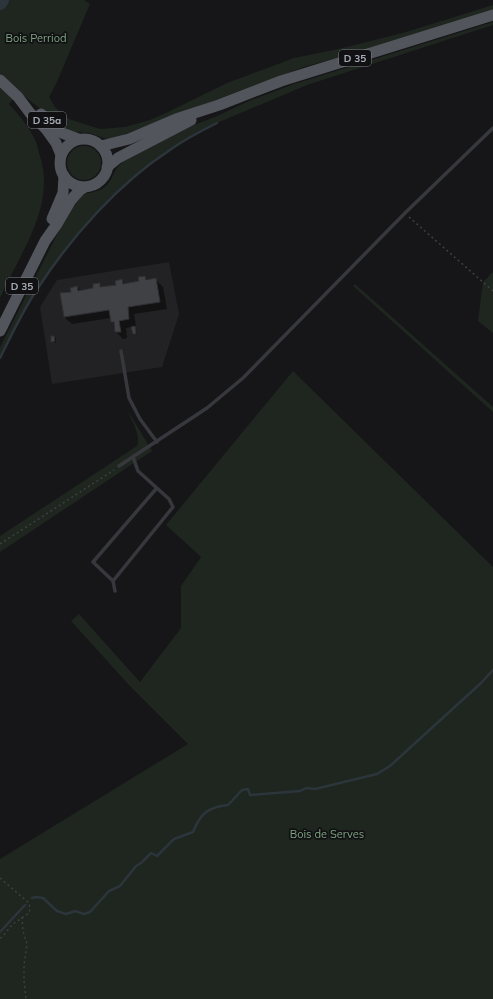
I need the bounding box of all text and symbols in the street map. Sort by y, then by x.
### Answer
park label: Bois Perriod [5,31,67,45]
road number: D 35 [339,50,371,66]
road number: D 35a [28,112,66,128]
road number: D 35 [6,278,38,294]
park label: Bois de Serves [290,827,364,841]

